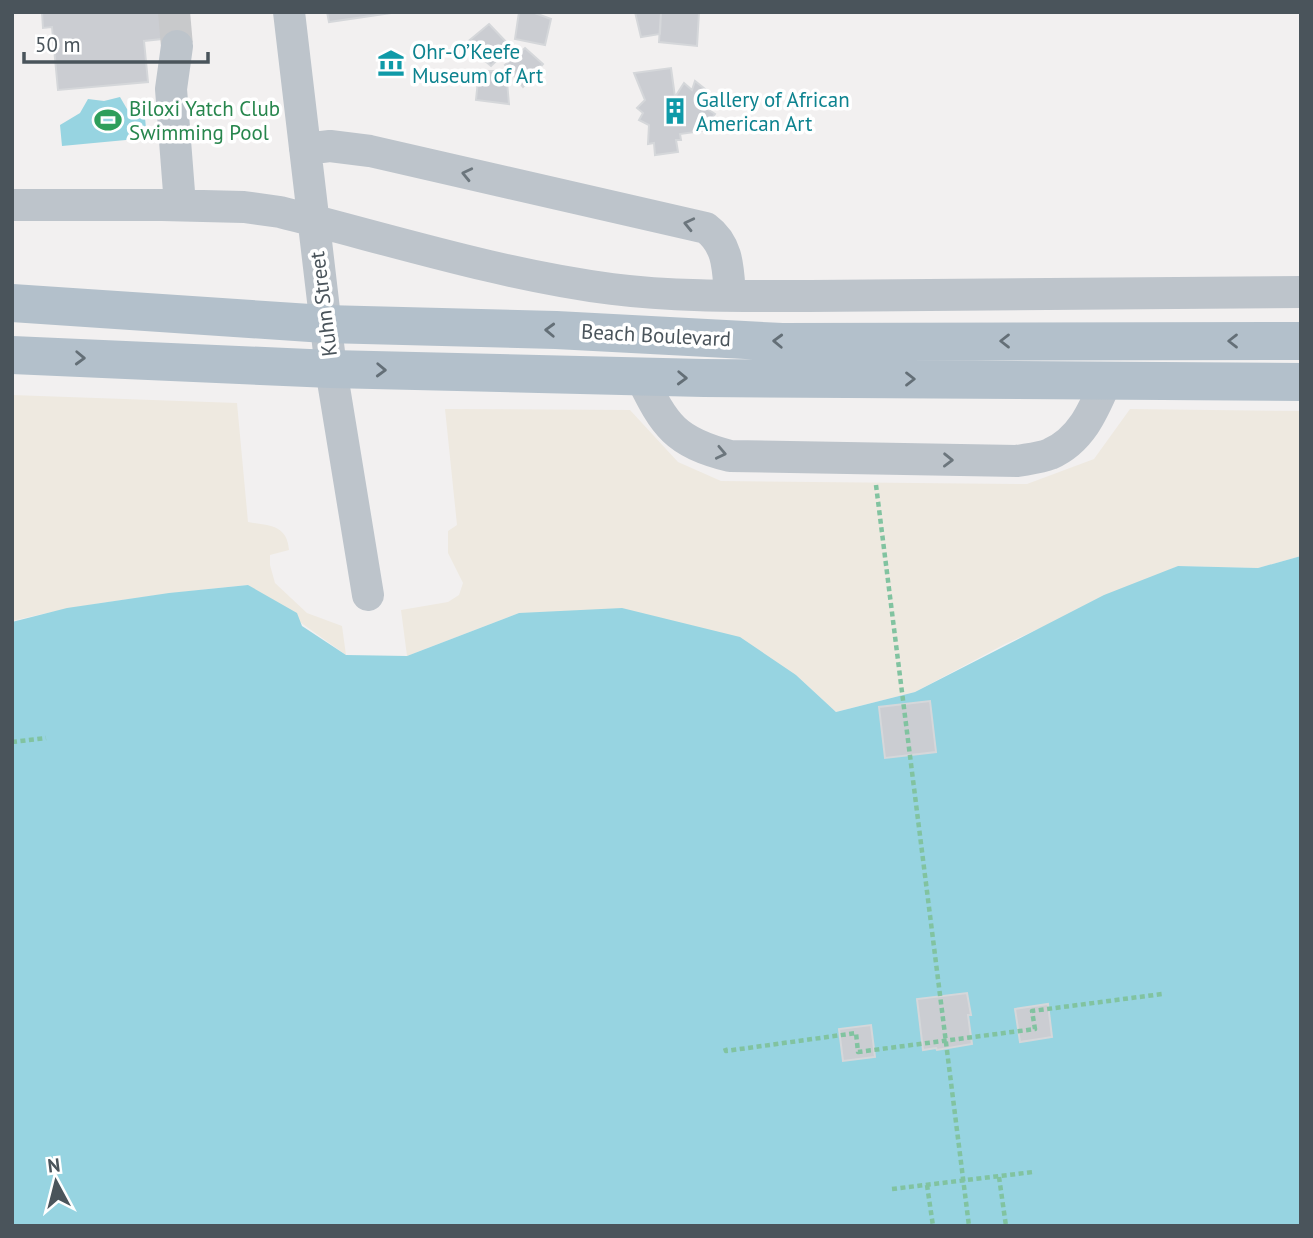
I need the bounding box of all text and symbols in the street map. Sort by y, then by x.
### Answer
scale bar [24,21,208,65]
text: 50 m [35,31,81,58]
place label: Ohr-O’Keefe Museum of Art [412,38,543,89]
museum icon: Ohr-O’Keefe Museum of Art [376,48,406,78]
place label: Gallery of African American Art [696,86,850,137]
place label: Biloxi Yatch Club Swimming Pool [129,95,280,146]
building icon: Gallery of African American Art [660,96,690,126]
sports icon: Biloxi Yatch Club Swimming Pool [93,105,123,135]
one-way arrow [461,167,473,182]
one-way arrow [683,218,695,233]
street label: Kuhn Street [303,250,343,358]
street label: Beach Boulevard [580,318,732,352]
one-way arrow [545,322,556,337]
one-way arrow [999,333,1010,349]
one-way arrow [1227,333,1237,349]
one-way arrow [772,334,783,349]
one-way arrow [75,351,86,366]
one-way arrow [376,362,387,378]
one-way arrow [677,370,688,385]
one-way arrow [905,371,915,387]
one-way arrow [715,445,727,460]
one-way arrow [943,452,954,468]
north arrow [21,1147,91,1217]
text: N [46,1152,62,1178]

